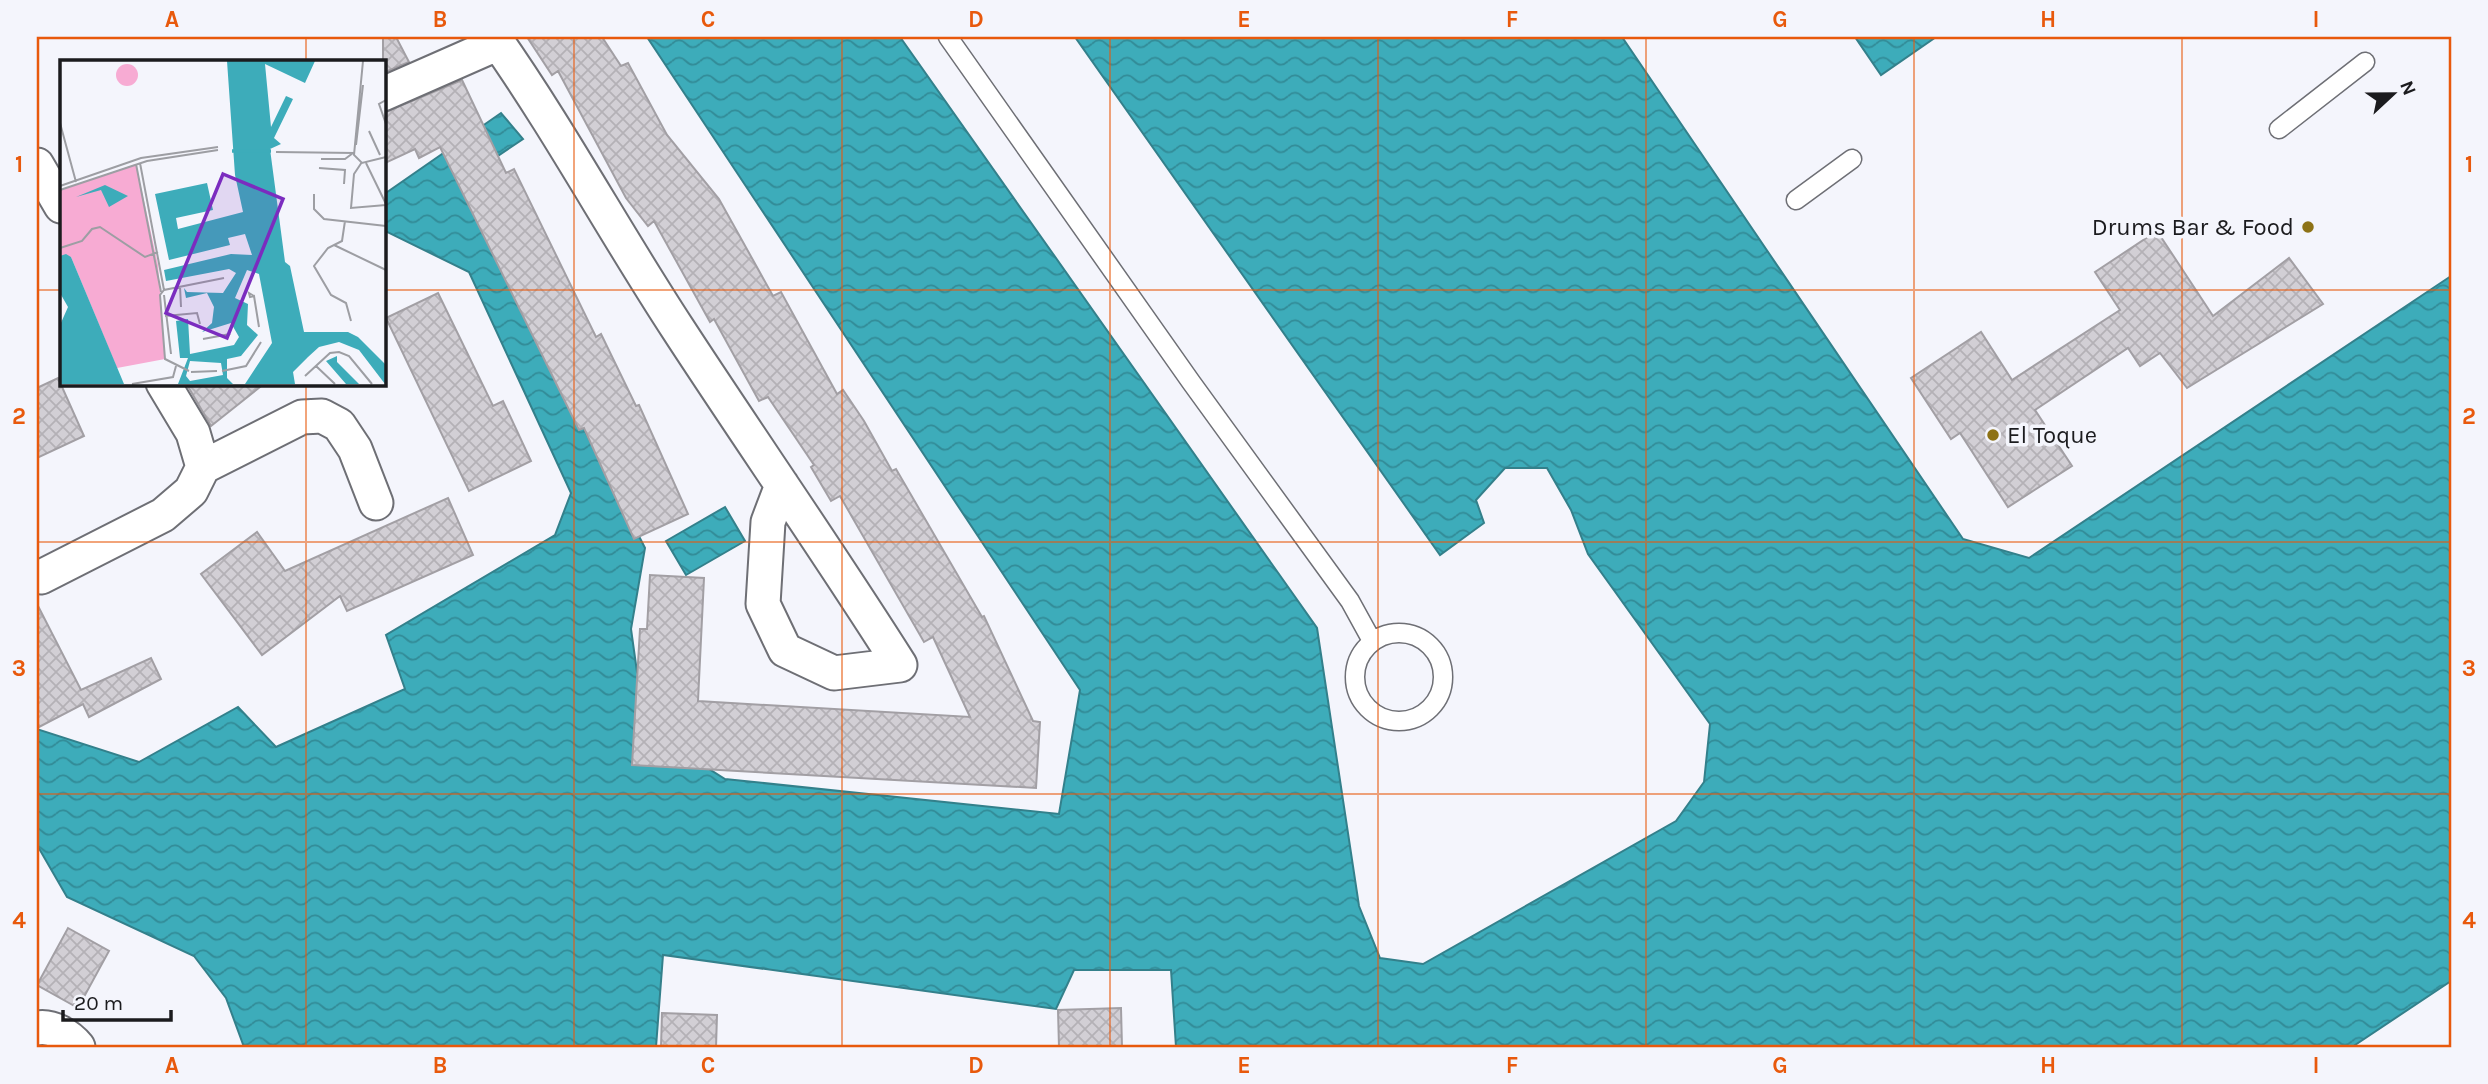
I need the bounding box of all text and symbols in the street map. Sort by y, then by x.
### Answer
text: A [165,6,179,33]
text: B [433,6,447,33]
text: C [701,6,715,33]
text: D [968,6,984,33]
text: E [1237,6,1251,33]
text: F [1506,6,1518,33]
text: G [1772,6,1788,33]
text: H [2040,6,2056,33]
text: I [2312,6,2320,33]
inset map [60,60,385,385]
north arrow [2358,60,2428,130]
text: N [2395,78,2421,98]
text: 1 [15,151,23,178]
text: 1 [2465,151,2473,178]
place label: Drums Bar & Food [2092,213,2294,241]
marker: Drums Bar & Food [2300,219,2316,235]
text: 2 [12,403,26,430]
text: 2 [2462,403,2476,430]
place label: El Toque [2007,421,2097,449]
marker: El Toque [1985,427,2001,443]
text: 3 [12,655,26,682]
text: 3 [2462,655,2476,682]
text: 4 [12,907,26,934]
text: 4 [2462,907,2476,934]
scale bar [63,979,172,1023]
text: 20 m [74,991,123,1015]
text: A [165,1052,179,1079]
text: B [433,1052,447,1079]
text: C [701,1052,715,1079]
text: D [968,1052,984,1079]
text: E [1237,1052,1251,1079]
text: F [1506,1052,1518,1079]
text: G [1772,1052,1788,1079]
text: H [2040,1052,2056,1079]
text: I [2312,1052,2320,1079]

